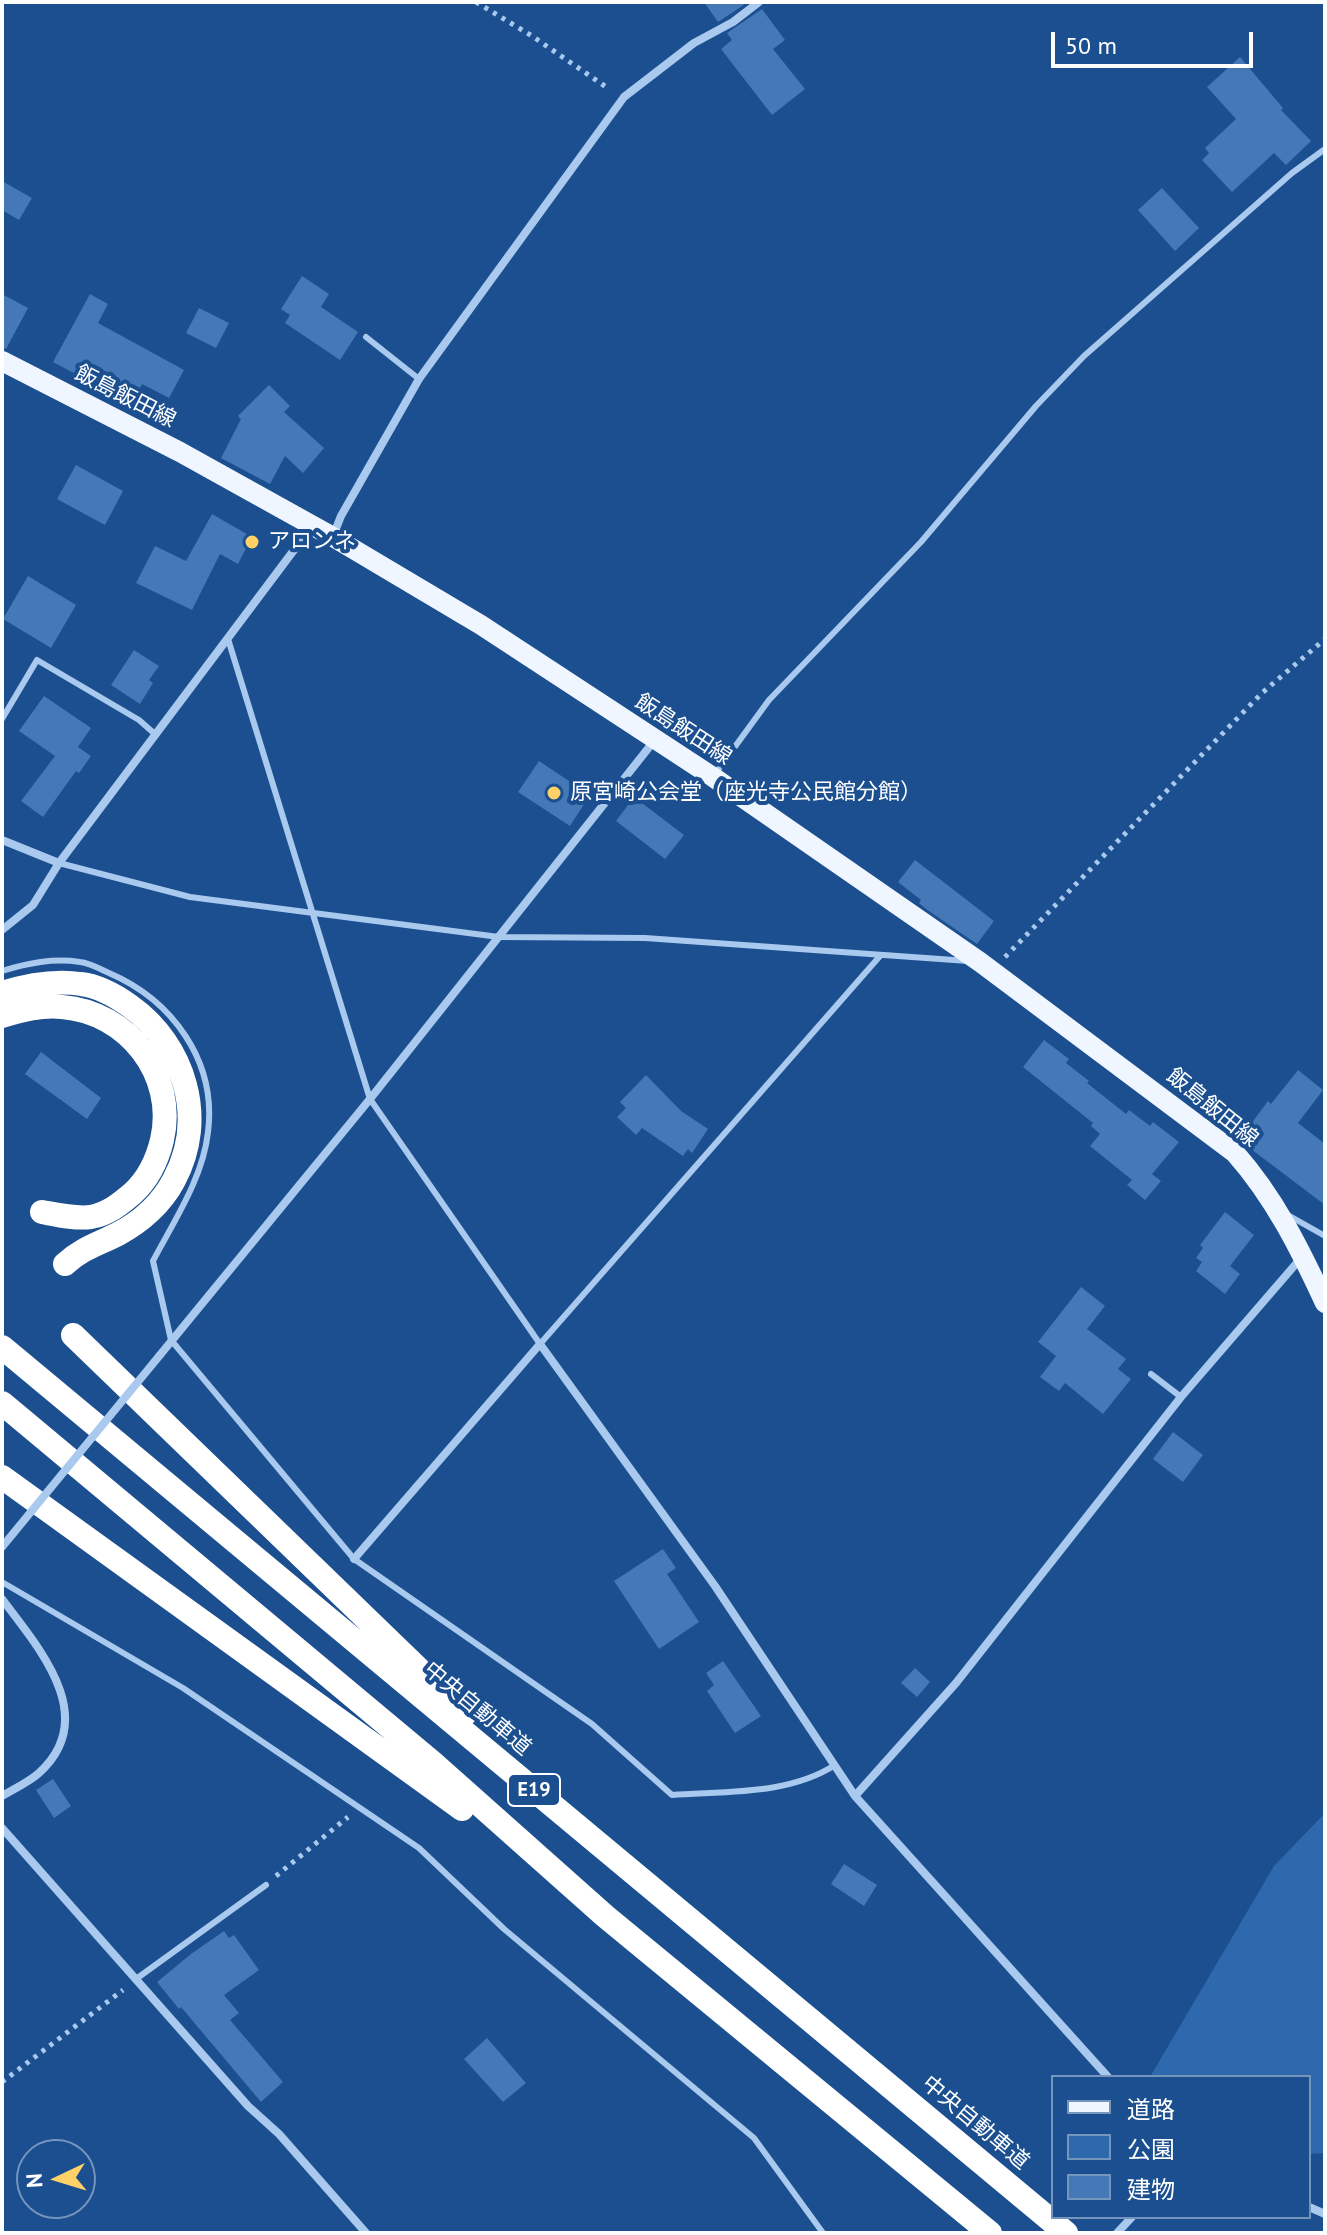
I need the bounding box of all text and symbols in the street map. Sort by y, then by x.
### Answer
scale bar [1055,16,1257,66]
text: 50 m [1065,30,1117,61]
street label: 飯島飯田線 [70,360,180,434]
place label: アロンネ [268,529,356,555]
marker: アロンネ [243,533,261,551]
street label: 飯島飯田線 [630,689,736,771]
place label: 原宮崎公会堂（座光寺公民館分館） [570,780,922,806]
marker: 原宮崎公会堂（座光寺公民館分館） [545,784,563,802]
street label: 飯島飯田線 [1161,1063,1263,1153]
street label: 中央自動車道 [418,1656,536,1762]
road number: E19 [508,1774,560,1806]
street label: 中央自動車道 [916,2070,1034,2176]
legend [1051,2075,1311,2219]
text: 道路 [1127,2094,1175,2125]
text: 公園 [1127,2134,1175,2165]
north arrow [16,2139,96,2219]
text: N [20,2172,49,2189]
text: 建物 [1127,2174,1175,2205]

